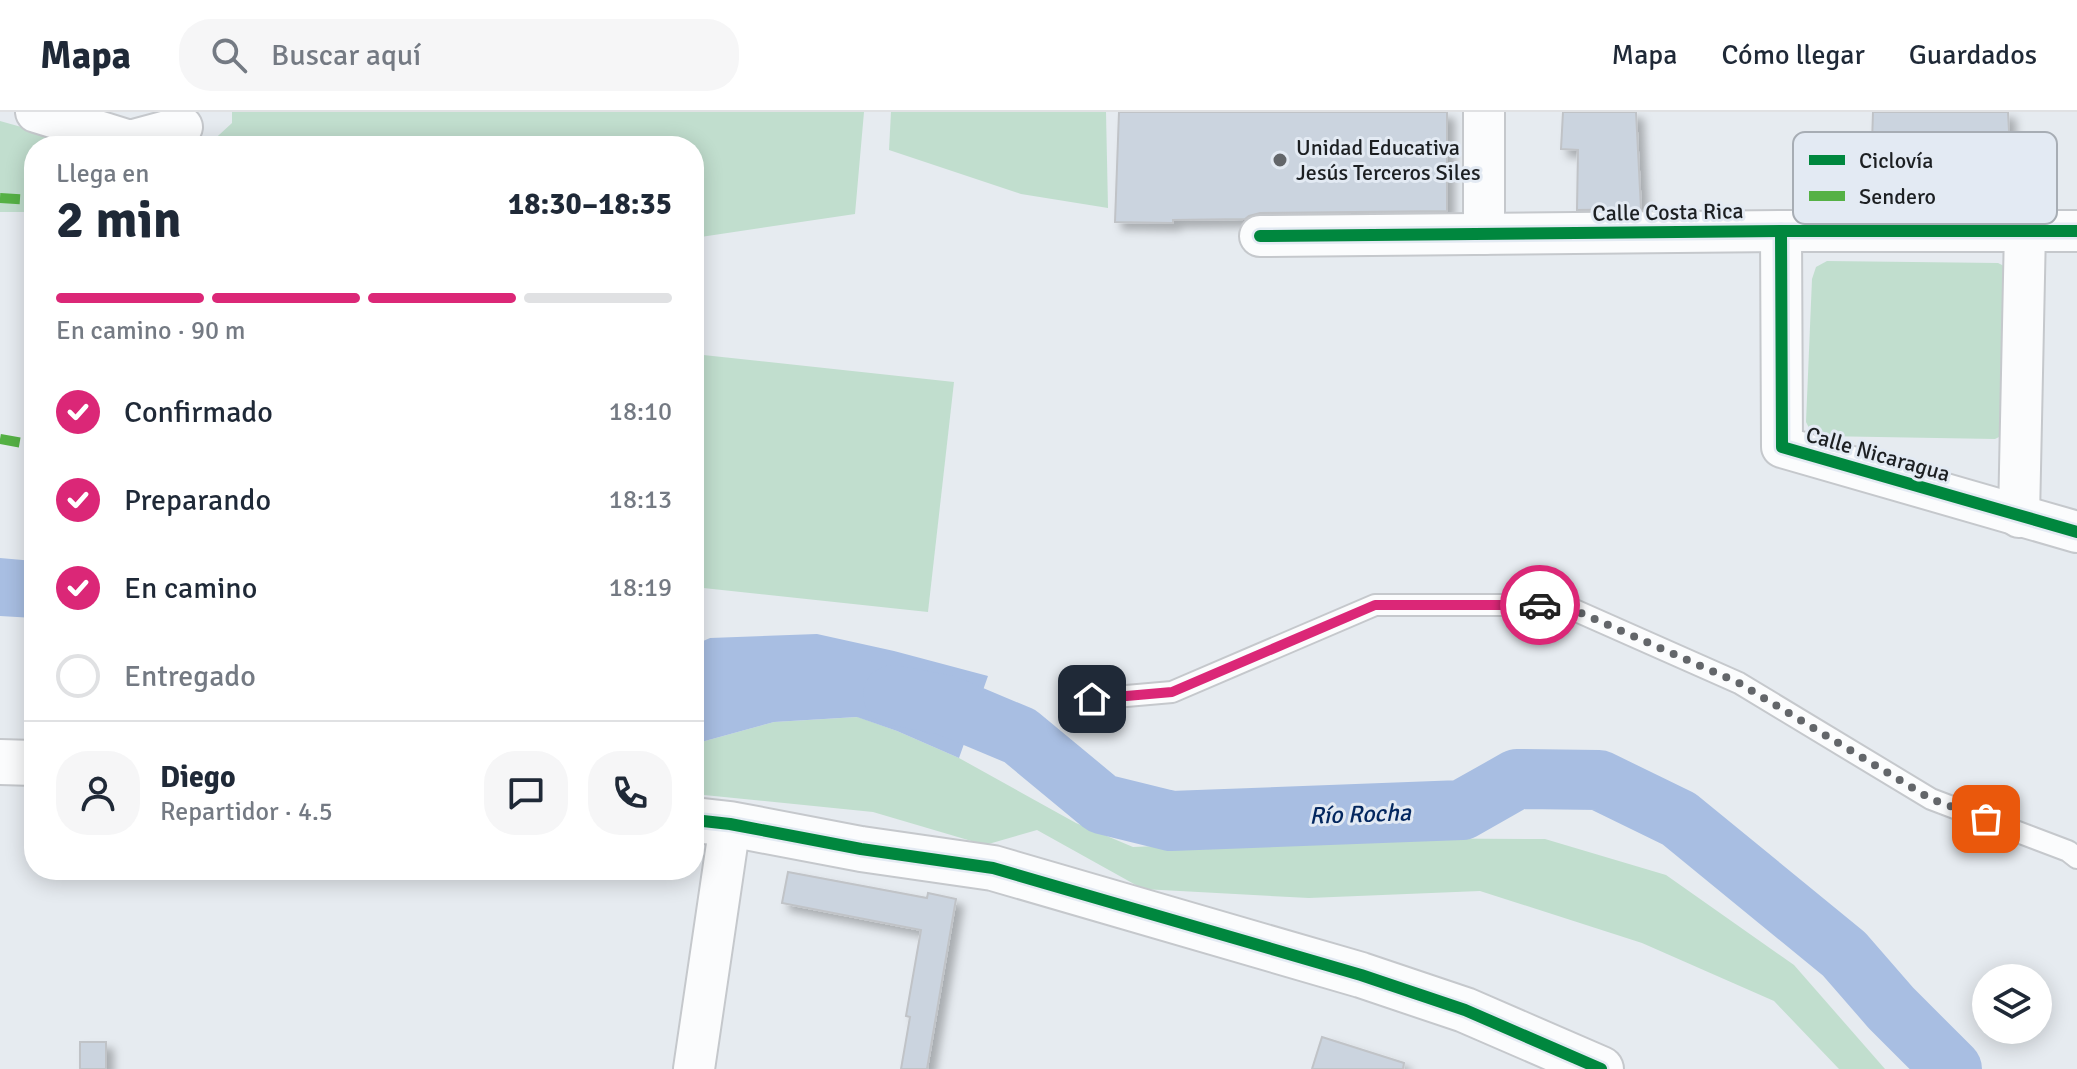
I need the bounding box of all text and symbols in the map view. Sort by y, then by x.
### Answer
search box [179,19,739,91]
text: Mapa [40,32,131,79]
icon: search [207,33,251,77]
text: Buscar aquí [271,37,421,74]
text: Mapa [1612,38,1677,72]
text: Cómo llegar [1721,38,1865,72]
text: Guardados [1909,38,2037,72]
legend [1793,132,2057,224]
place label: Unidad Educativa Jesús Terceros Siles [1296,134,1481,186]
text: Ciclovía [1859,147,1933,174]
marker: Unidad Educativa Jesús Terceros Siles [1271,151,1289,169]
text: Llega en [56,158,150,190]
text: Sendero [1859,183,1936,210]
text: 18:30–18:35 [508,186,672,223]
text: 2 min [56,188,182,252]
street label: Calle Costa Rica [1592,197,1744,227]
text: En camino · 90 m [56,315,245,347]
icon: check [56,390,100,434]
text: Confirmado [124,394,273,431]
text: 18:10 [609,396,672,428]
street label: Calle Nicaragua [1803,421,1953,487]
icon: check [56,478,100,522]
text: Preparando [124,482,271,519]
text: 18:13 [609,484,672,516]
courier [1500,565,1580,645]
icon: check [56,566,100,610]
text: En camino [124,570,257,607]
text: 18:19 [609,572,672,604]
icon: car [1518,583,1562,627]
text: Entregado [124,658,256,695]
pin [1058,665,1126,733]
icon: home [1070,677,1114,721]
button: person [56,751,140,835]
button: chat [484,751,568,835]
button: phone [588,751,672,835]
text: Diego [160,759,236,796]
pin [1952,785,2020,853]
text: Repartidor · 4.5 [160,796,333,828]
water label: Río Rocha [1309,797,1412,831]
icon: bag [1964,797,2008,841]
map controls [1972,964,2052,1044]
button: layers [1972,964,2052,1044]

